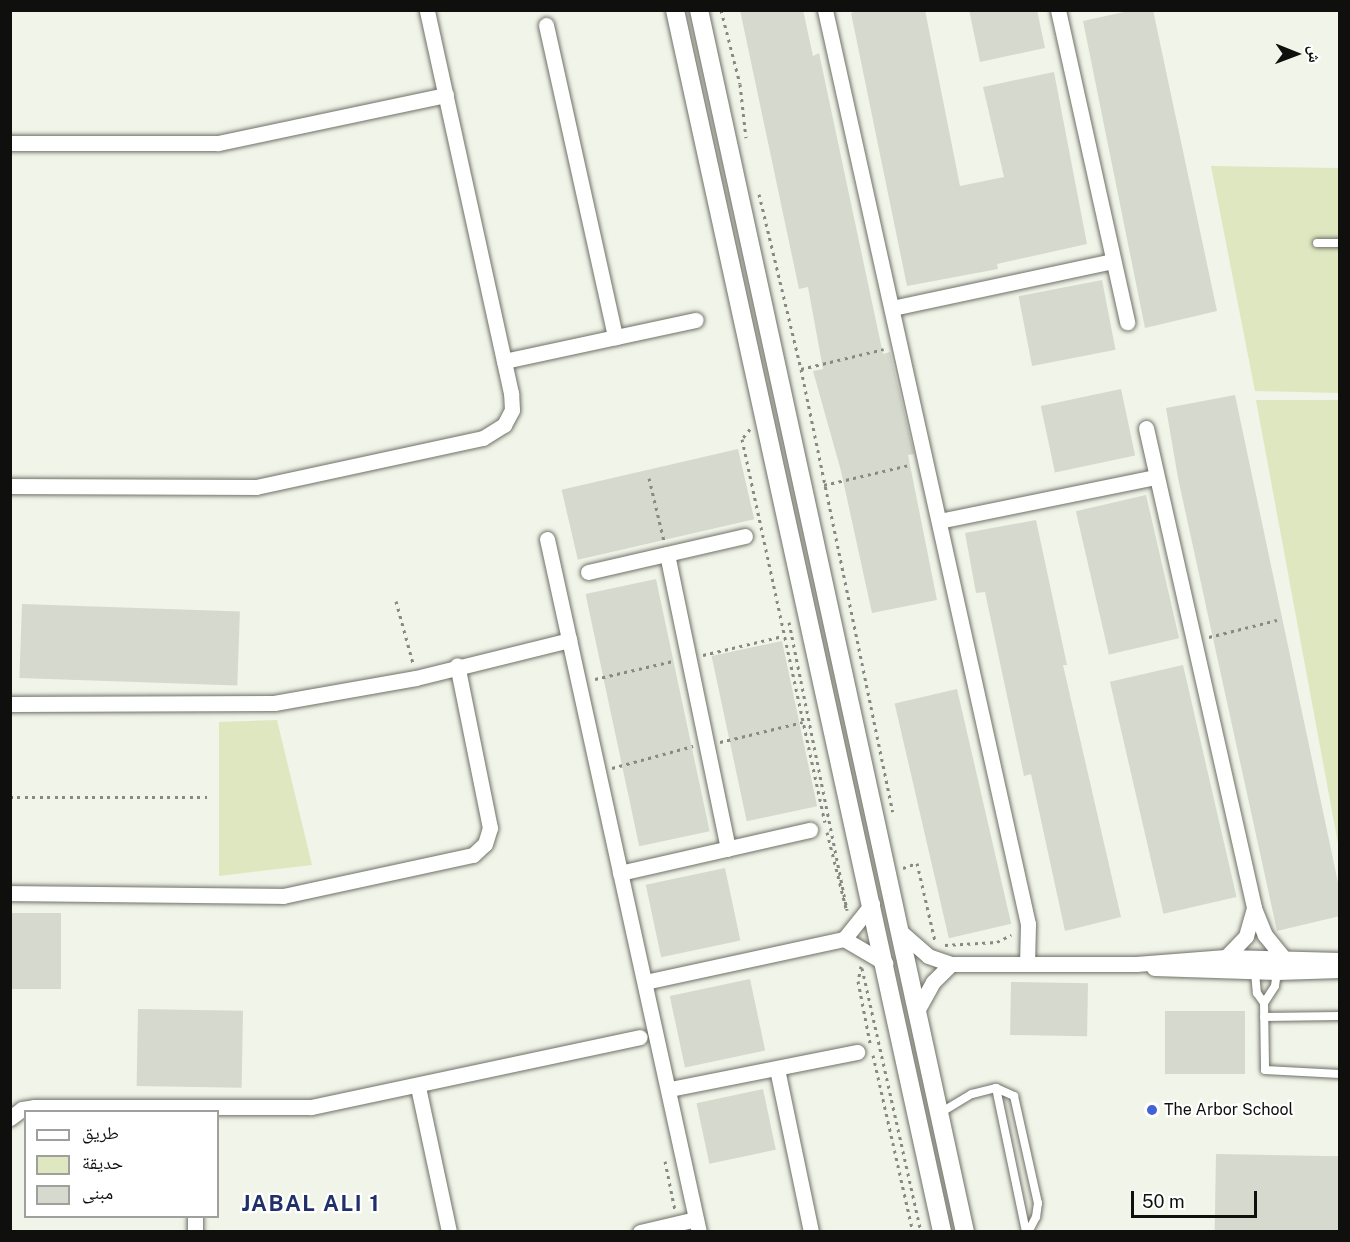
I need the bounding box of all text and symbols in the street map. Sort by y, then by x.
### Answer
north arrow [1266,24,1326,84]
text: ش [1305,46,1324,63]
place label: The Arbor School [1164,1100,1294,1120]
marker: The Arbor School [1145,1103,1159,1117]
legend [24,1110,219,1218]
text: طريق [82,1122,119,1143]
text: حديقة [82,1152,123,1173]
scale bar [1134,1179,1260,1217]
text: مبنى [82,1182,113,1203]
district label: JABAL ALI 1 [242,1191,380,1217]
text: 50 m [1142,1191,1185,1212]

